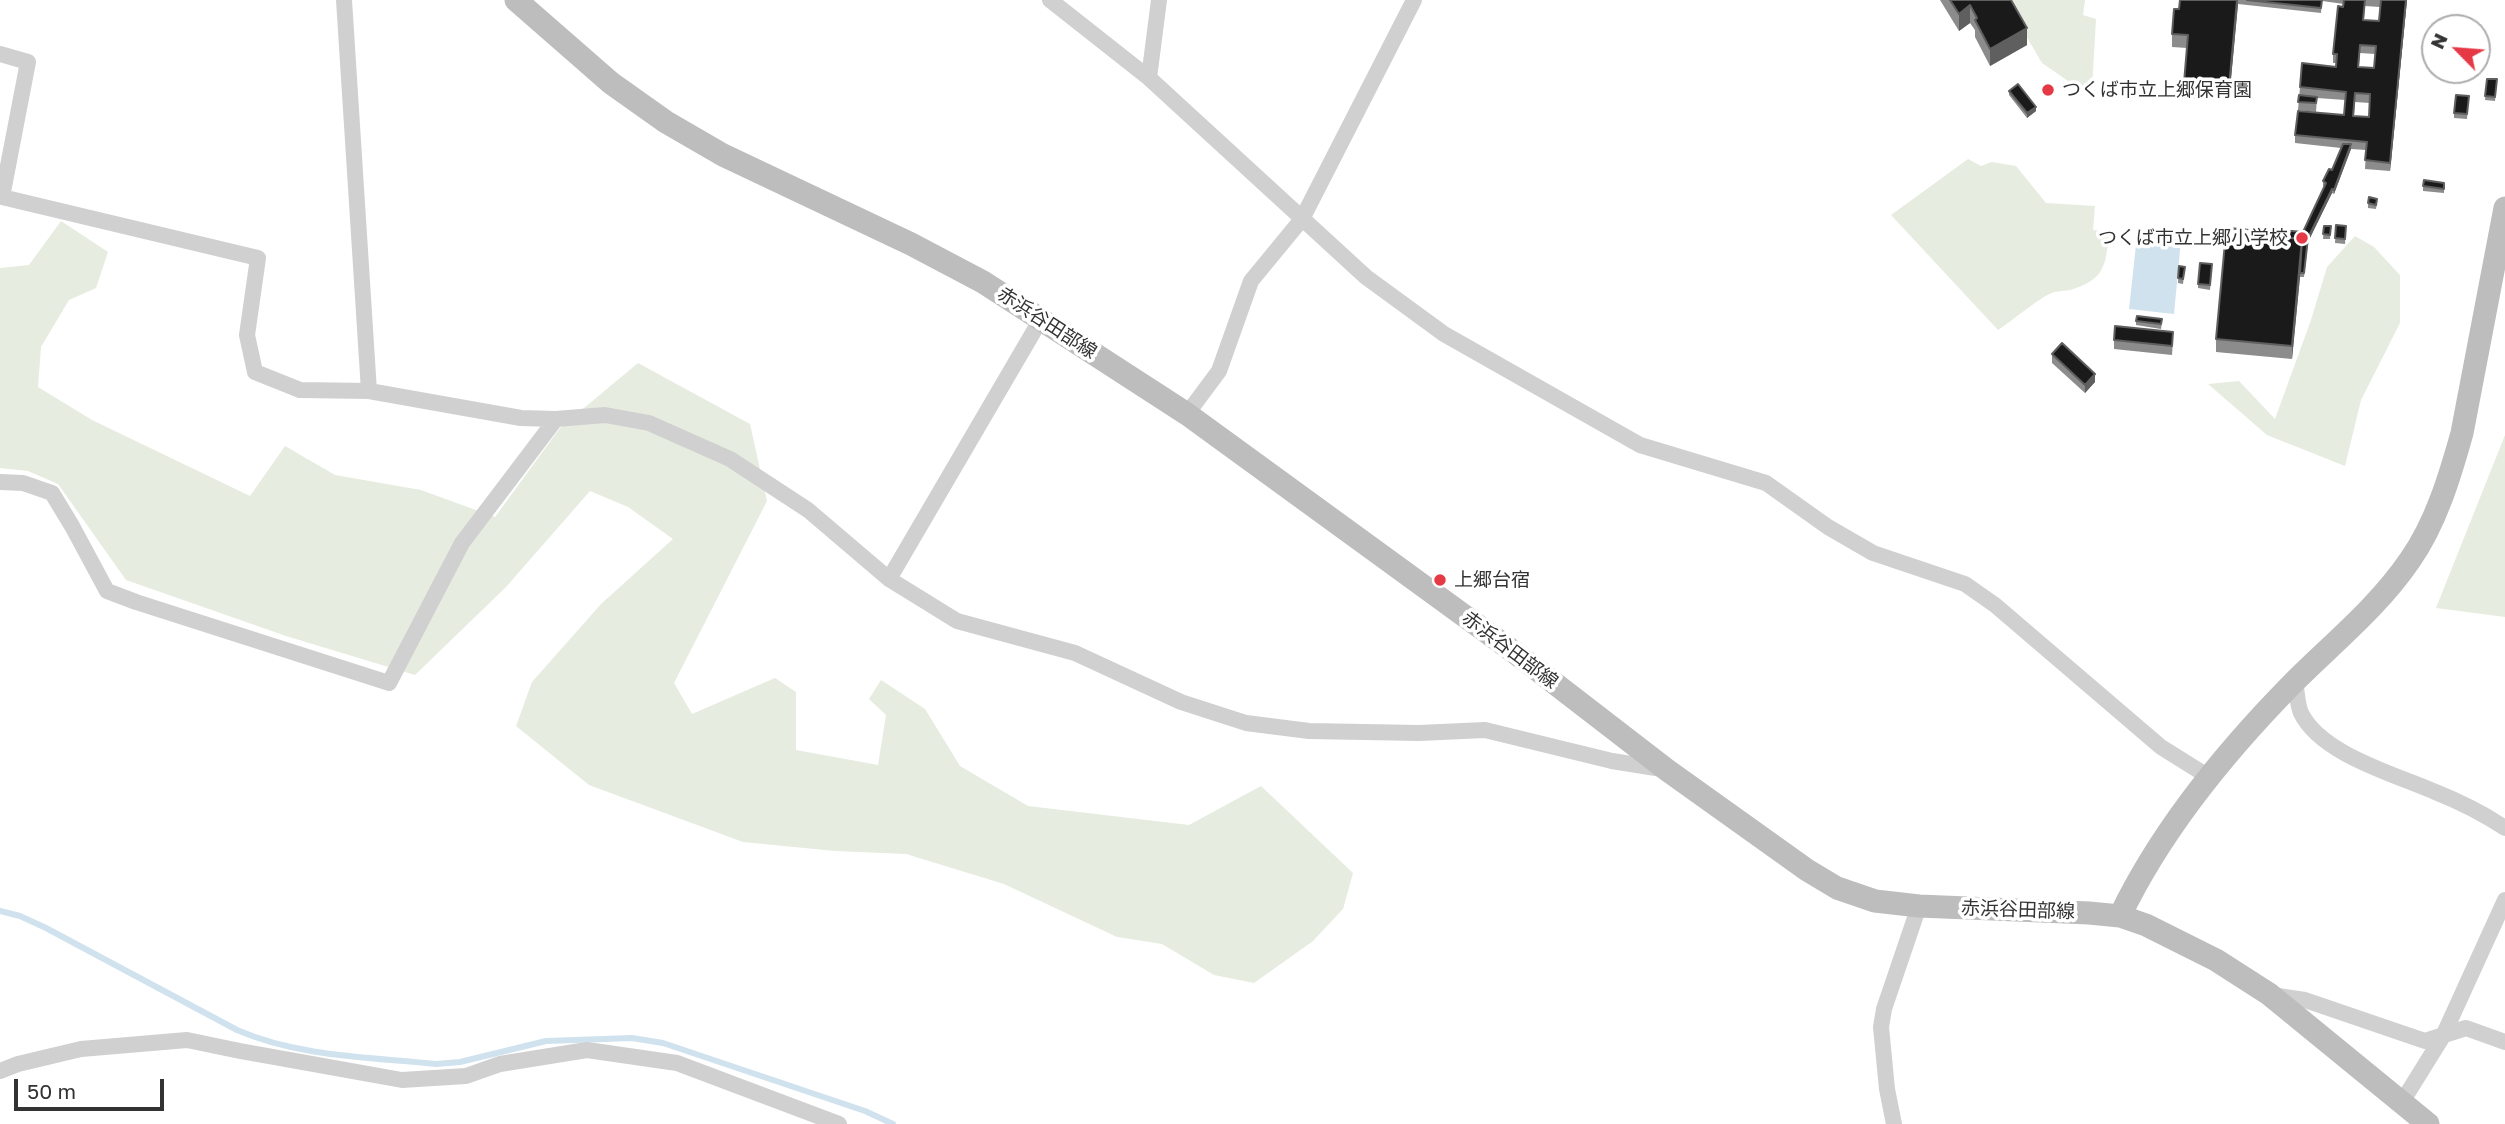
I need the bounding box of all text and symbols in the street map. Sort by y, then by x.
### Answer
north arrow [2421,14,2491,84]
text: N [2425,29,2452,52]
place label: つくば市立上郷保育園 [2062,79,2252,101]
marker: つくば市立上郷保育園 [2040,82,2056,98]
place label: つくば市立上郷小学校 [2098,227,2288,249]
marker: つくば市立上郷小学校 [2294,230,2310,246]
street label: 赤浜谷田部線 [993,282,1101,364]
place label: 上郷台宿 [1454,569,1530,591]
marker: 上郷台宿 [1432,572,1448,588]
street label: 赤浜谷田部線 [1458,607,1562,693]
street label: 赤浜谷田部線 [1961,897,2075,923]
scale bar [18,1064,168,1108]
text: 50 m [27,1078,76,1104]

